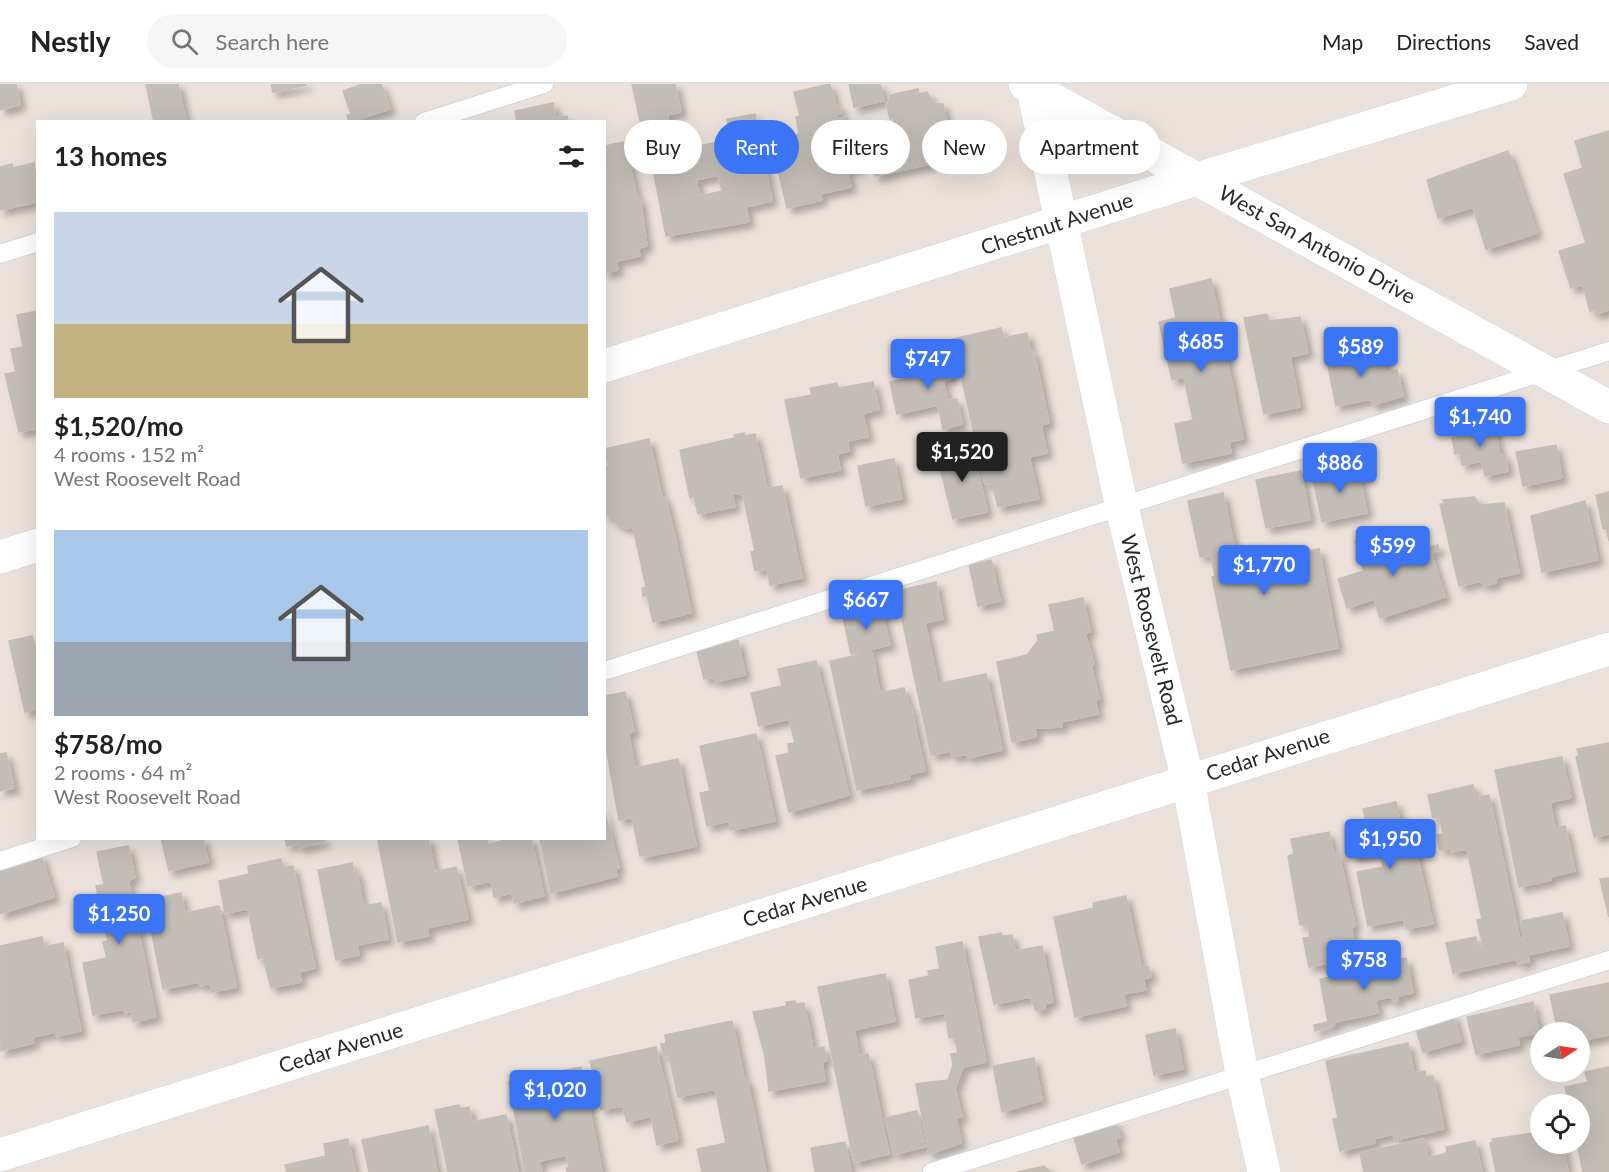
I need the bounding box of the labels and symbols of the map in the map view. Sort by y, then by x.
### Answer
street label: West San Antonio Drive [1215,179,1420,308]
street label: Chestnut Avenue [977,186,1136,259]
pin: $685 [1165,322,1237,373]
pin: $589 [1325,327,1397,378]
pin: $747 [892,339,964,390]
pin: $1,740 [1431,397,1529,448]
pin: $1,520 [913,432,1011,483]
pin: $886 [1304,443,1376,494]
pin: $599 [1357,526,1429,577]
street label: West Roosevelt Road [1117,532,1188,728]
pin: $1,770 [1215,545,1313,596]
pin: $667 [830,580,902,631]
street label: Cedar Avenue [1203,722,1333,785]
pin: $1,950 [1341,819,1439,870]
street label: Cedar Avenue [739,870,870,931]
pin: $1,250 [70,894,168,945]
pin: $758 [1328,940,1400,991]
street label: Cedar Avenue [275,1016,406,1077]
north arrow [1530,1022,1590,1082]
pin: $1,020 [506,1070,604,1121]

